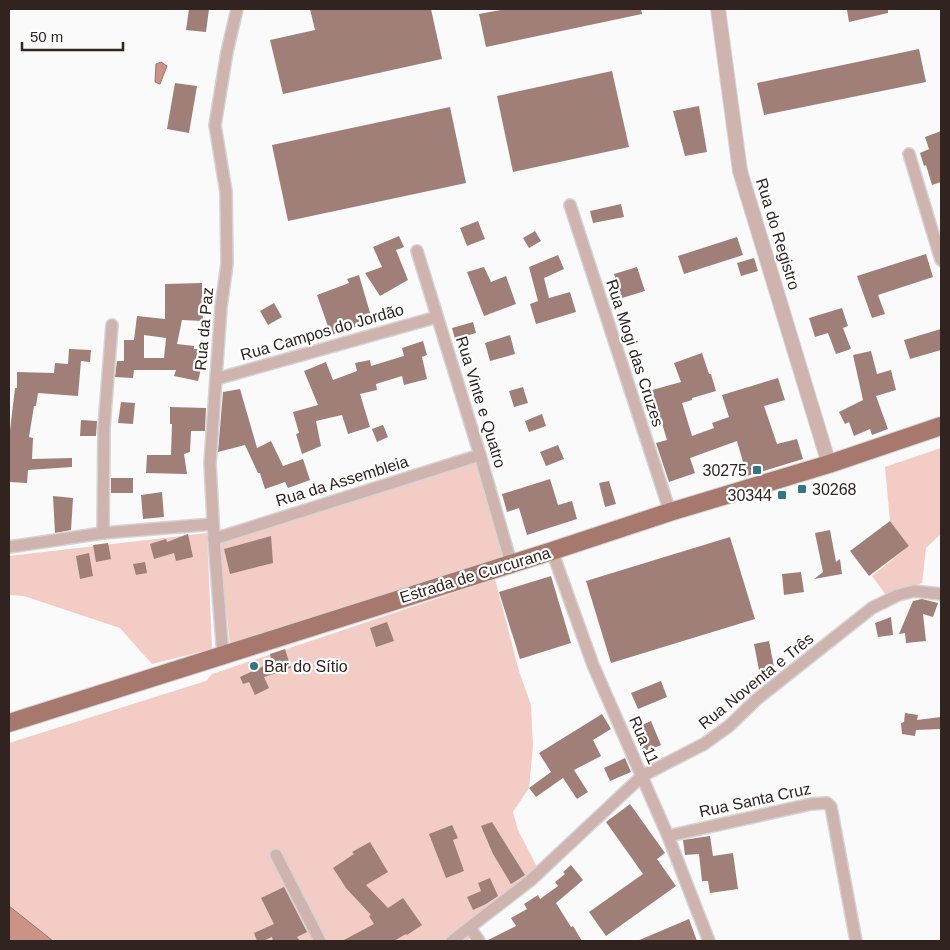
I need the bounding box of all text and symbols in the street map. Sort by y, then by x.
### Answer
scale bar [22,20,124,52]
text: 50 m [30,28,63,45]
street label: Rua do Registro [753,176,803,292]
street label: Rua Mogi das Cruzes [603,277,667,429]
street label: Rua da Paz [192,287,216,371]
street label: Rua Campos do Jordão [238,301,406,363]
street label: Rua Vinte e Quatro [453,334,509,470]
street label: Rua da Assembleia [274,453,411,509]
place label: 30275 [703,462,747,479]
marker: 30275 [751,464,763,476]
place label: 30268 [812,481,857,498]
marker: 30268 [796,483,808,495]
place label: 30344 [728,487,772,504]
marker: 30344 [776,489,788,501]
street label: Estrada de Curcurana [398,544,552,606]
street label: Rua Noventa e Três [695,630,817,732]
place label: Bar do Sítio [264,658,348,675]
marker: Bar do Sítio [248,660,260,672]
street label: Rua 11 [626,714,662,767]
street label: Rua Santa Cruz [698,780,812,820]

